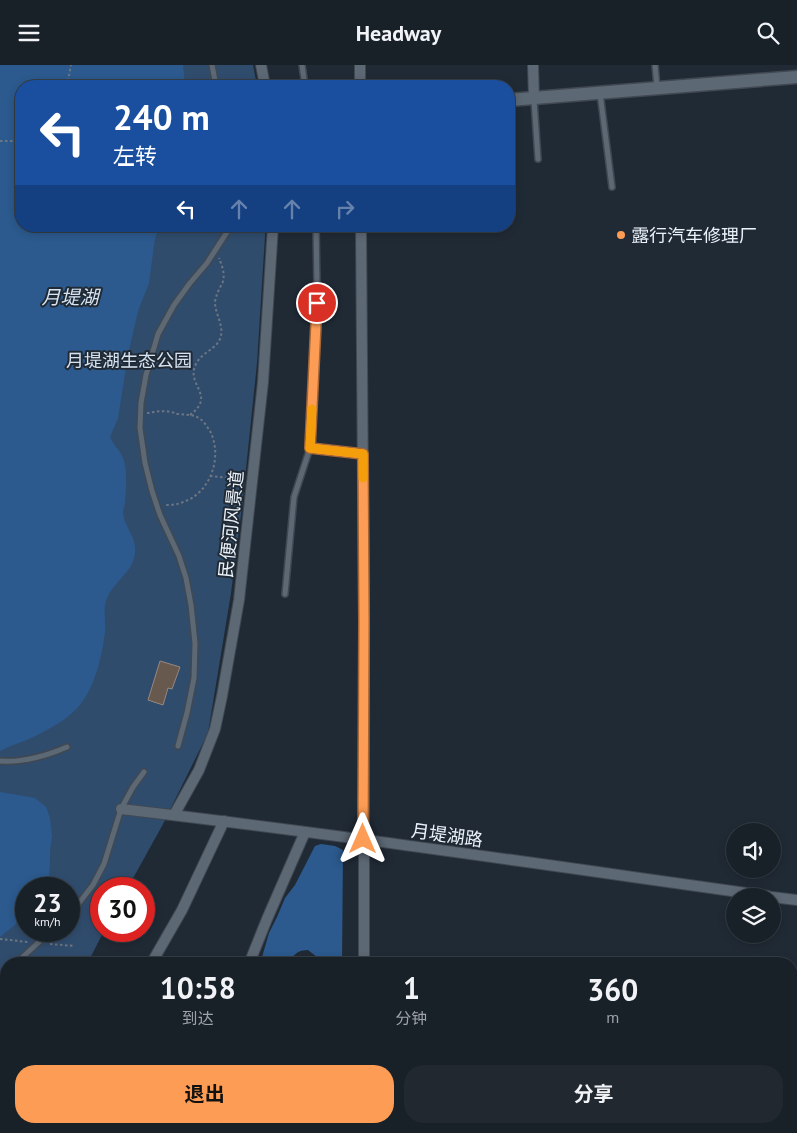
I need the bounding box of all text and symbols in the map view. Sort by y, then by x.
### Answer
icon: menu [15,19,43,47]
text: Headway [356,19,441,47]
icon: search [754,19,782,47]
text: 240 m [113,94,210,140]
icon: left [30,100,95,165]
text: 左转 [113,142,157,170]
icon: left [172,195,200,223]
icon: ahead [225,195,253,223]
icon: ahead [278,195,306,223]
icon: right [331,195,359,223]
place label: 露行汽车修理厂 [631,224,757,247]
marker: 露行汽车修理厂 [615,229,627,241]
pin [296,282,338,324]
water label: 月堤湖 [41,285,101,309]
icon: arrive [303,289,331,317]
park label: 月堤湖生态公园 [66,349,192,372]
street label: 民便河风景道 [214,469,248,579]
position arrow [336,812,388,864]
street label: 月堤湖路 [410,819,484,851]
map controls [726,823,781,943]
button: sound [726,823,781,878]
speed limit sign: 30 [90,877,155,942]
text: 23 [33,887,62,919]
button: layers [726,888,781,943]
text: km/h [34,914,61,929]
text: 10:58 [160,968,236,1007]
text: 1 [403,968,420,1007]
text: 360 [587,970,638,1009]
text: m [606,1007,619,1027]
text: 到达 [182,1008,214,1028]
text: 分钟 [396,1008,428,1028]
button: 退出 [15,1065,394,1123]
button: 分享 [404,1065,783,1123]

